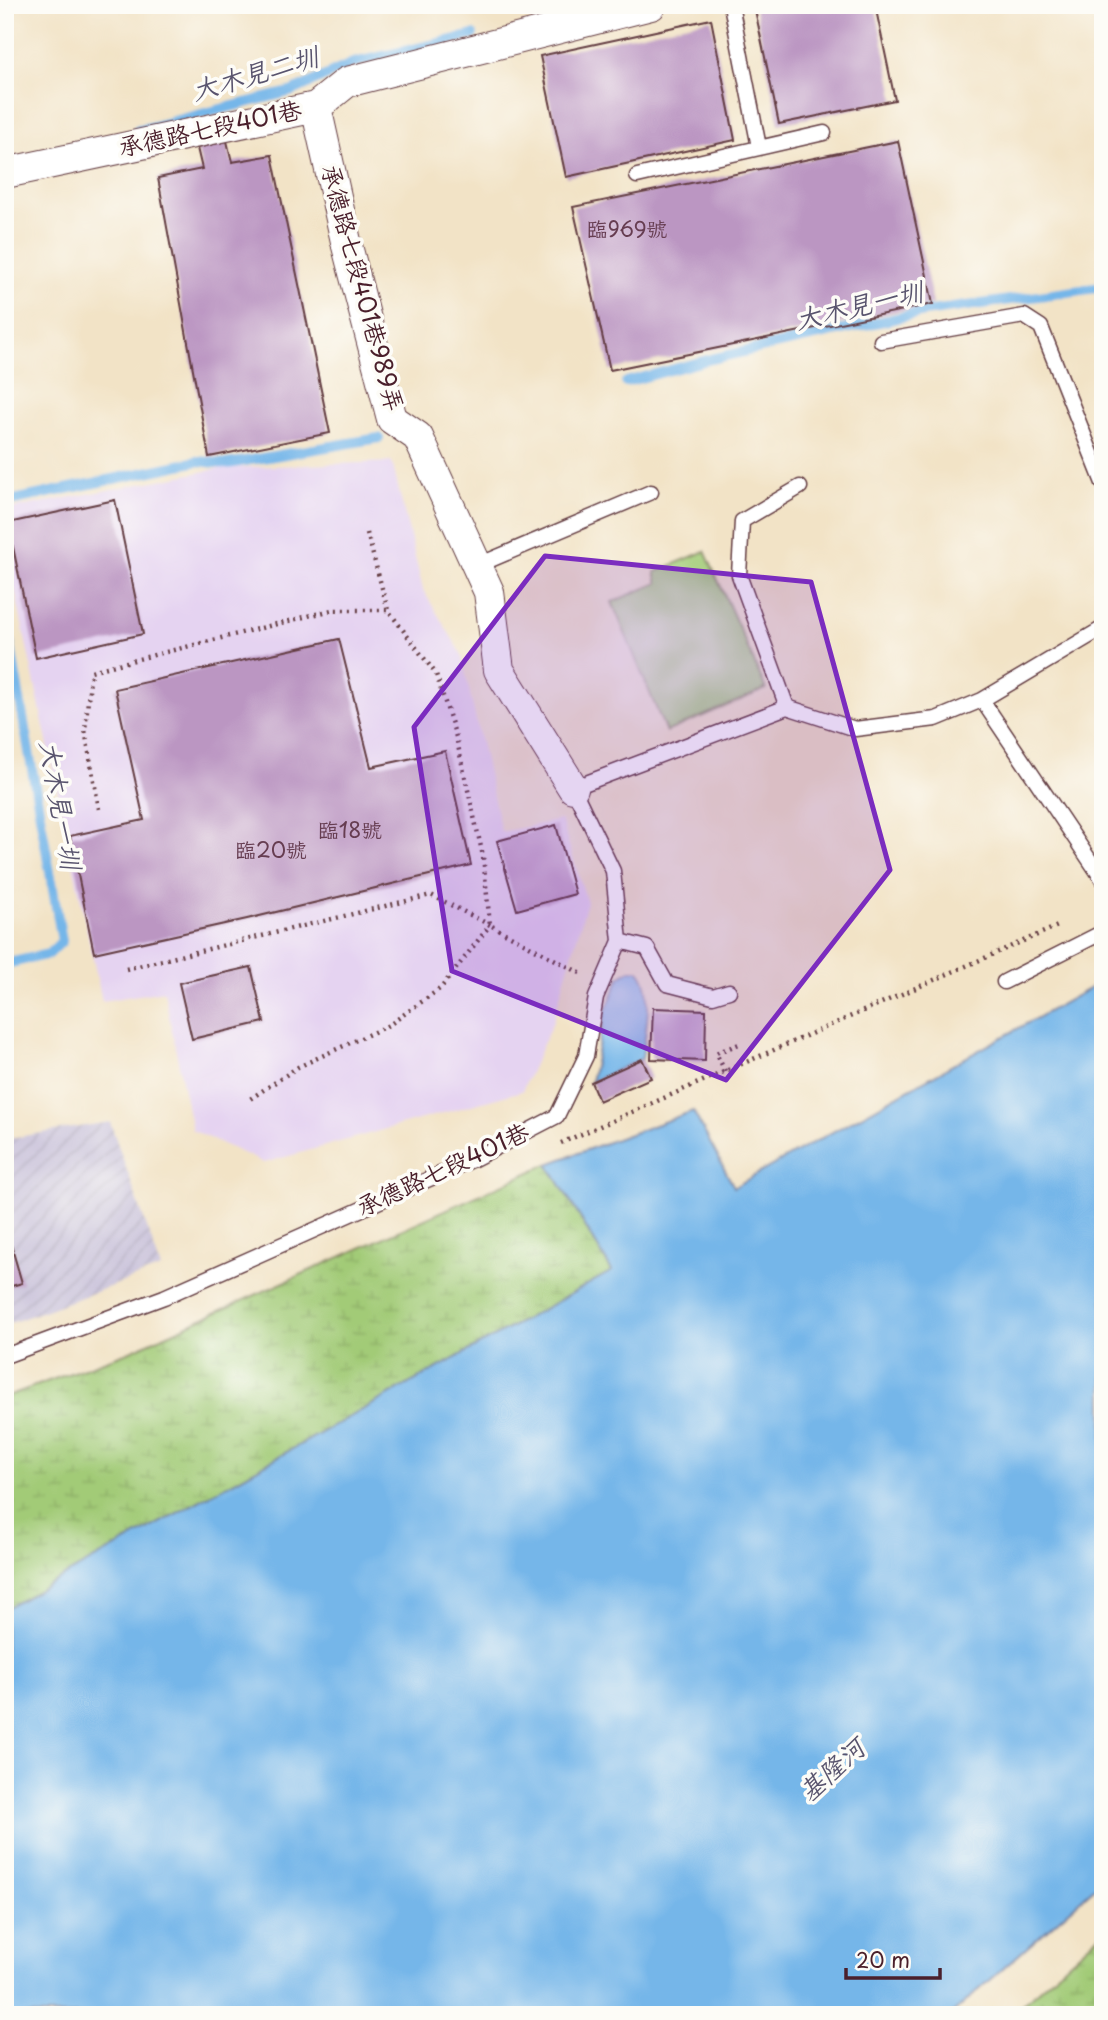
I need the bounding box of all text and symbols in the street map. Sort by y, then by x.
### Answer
water label: 大木見二圳 [187,35,325,109]
street label: 承德路七段401巷 [115,90,305,164]
street label: 承德路七段401巷989弄 [314,160,414,415]
house number: 臨969號 [587,212,667,244]
water label: 大木見一圳 [791,270,929,338]
water label: 大木見一圳 [31,737,92,875]
house number: 臨18號 [318,813,382,845]
house number: 臨20號 [235,833,307,865]
street label: 承德路七段401巷 [350,1112,534,1224]
water label: 基隆河 [789,1726,876,1809]
scale bar [846,1936,940,1980]
text: 20 m [856,1943,910,1975]

